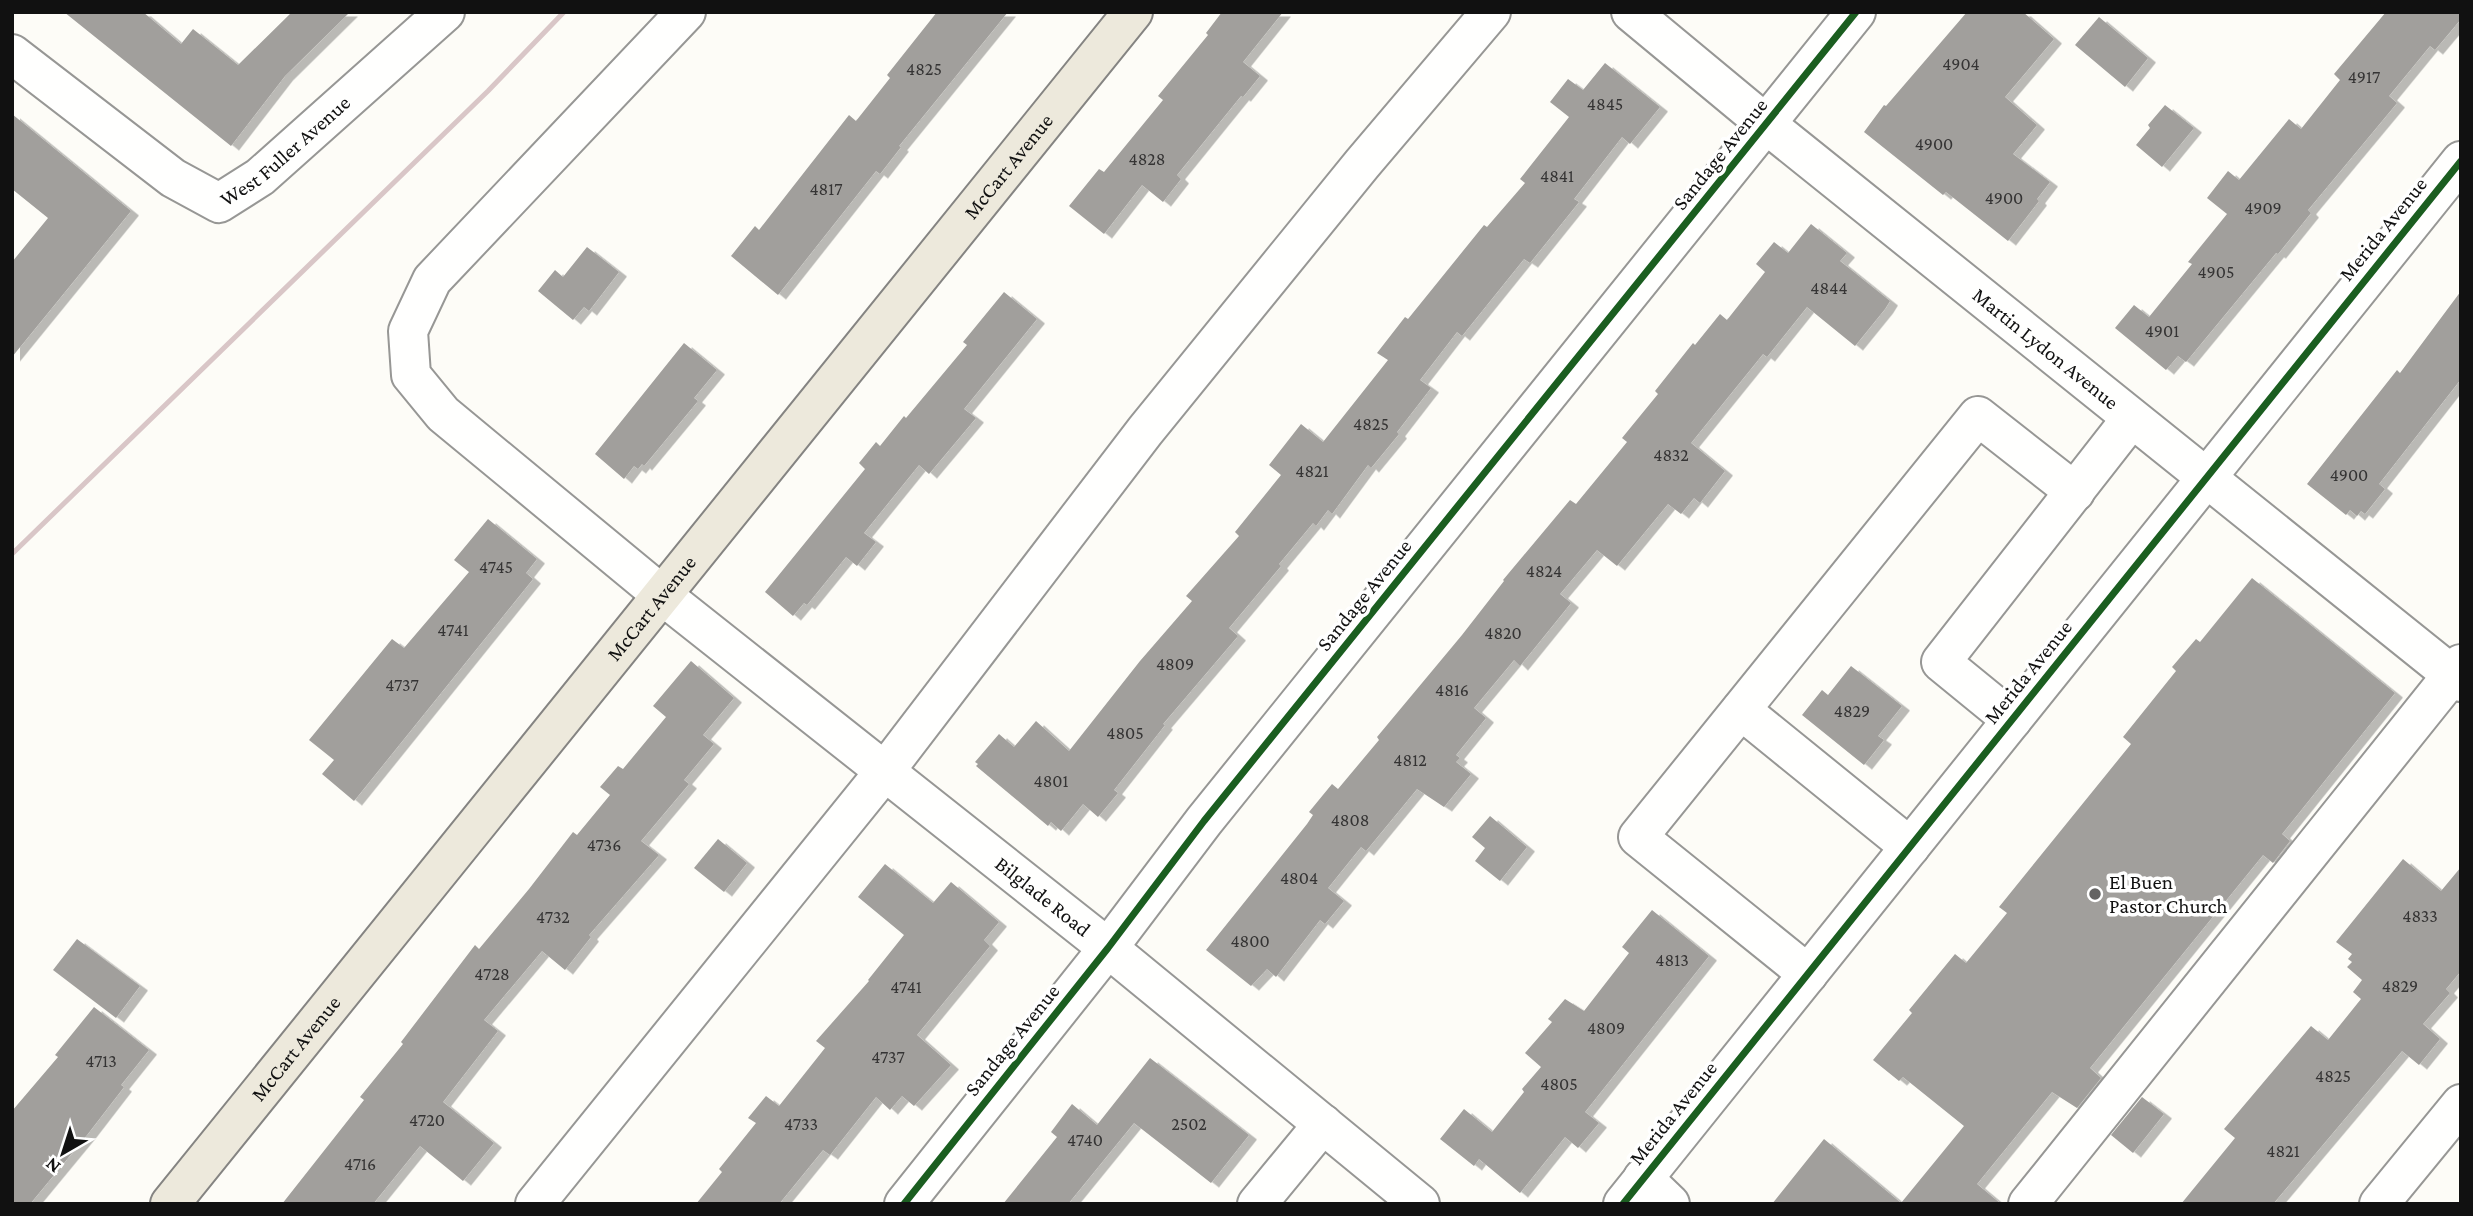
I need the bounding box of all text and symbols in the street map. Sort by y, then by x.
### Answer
house number: 4904 [1942,54,1980,74]
house number: 4825 [906,59,942,79]
house number: 4917 [2348,67,2380,87]
street label: West Fuller Avenue [216,90,355,211]
street label: Sandage Avenue [1668,93,1772,215]
house number: 4845 [1587,94,1623,114]
street label: McCart Avenue [959,109,1058,224]
house number: 4900 [1915,134,1953,154]
house number: 4828 [1128,149,1166,169]
house number: 4841 [1540,166,1574,186]
street label: Merida Avenue [2334,172,2432,286]
house number: 4817 [809,179,843,199]
house number: 4900 [1985,188,2023,208]
house number: 4909 [2244,198,2282,218]
house number: 4905 [2198,262,2234,282]
house number: 4844 [1810,278,1848,298]
street label: Martin Lydon Avenue [1968,283,2123,414]
house number: 4901 [2145,321,2179,341]
house number: 4825 [1353,414,1389,434]
house number: 4832 [1653,445,1689,465]
house number: 4821 [1295,461,1329,481]
house number: 4900 [2330,465,2368,485]
street label: Sandage Avenue [1312,534,1416,656]
street label: McCart Avenue [602,551,701,666]
house number: 4745 [479,557,513,577]
house number: 4824 [1526,561,1562,581]
street label: Merida Avenue [1979,615,2077,729]
house number: 4741 [437,620,469,640]
house number: 4820 [1484,623,1522,643]
house number: 4809 [1156,654,1194,674]
house number: 4737 [385,675,419,695]
house number: 4816 [1435,680,1469,700]
house number: 4829 [1834,701,1870,721]
house number: 4805 [1106,723,1144,743]
house number: 4812 [1393,750,1427,770]
house number: 4801 [1033,771,1069,791]
house number: 4808 [1331,810,1369,830]
house number: 4736 [587,835,621,855]
street label: Bilglade Road [990,851,1095,941]
house number: 4804 [1280,868,1318,888]
place label: El Buen Pastor Church [2109,870,2228,918]
marker: El Buen Pastor Church [2087,886,2103,902]
house number: 4833 [2402,906,2438,926]
house number: 4732 [536,907,570,927]
house number: 4800 [1230,931,1270,951]
house number: 4813 [1655,950,1689,970]
house number: 4728 [474,964,510,984]
house number: 4829 [2382,976,2418,996]
house number: 4741 [890,977,922,997]
street label: Sandage Avenue [960,979,1064,1101]
street label: McCart Avenue [246,991,345,1106]
house number: 4809 [1587,1018,1625,1038]
house number: 4737 [871,1047,905,1067]
house number: 4713 [85,1051,117,1071]
street label: Merida Avenue [1624,1056,1722,1170]
house number: 4825 [2315,1066,2351,1086]
house number: 4805 [1540,1074,1578,1094]
house number: 4720 [409,1110,445,1130]
house number: 4733 [784,1114,818,1134]
house number: 2502 [1171,1114,1207,1134]
north arrow [28,1118,98,1188]
house number: 4740 [1067,1130,1103,1150]
house number: 4821 [2266,1141,2300,1161]
text: N [41,1154,64,1178]
house number: 4716 [344,1154,376,1174]

